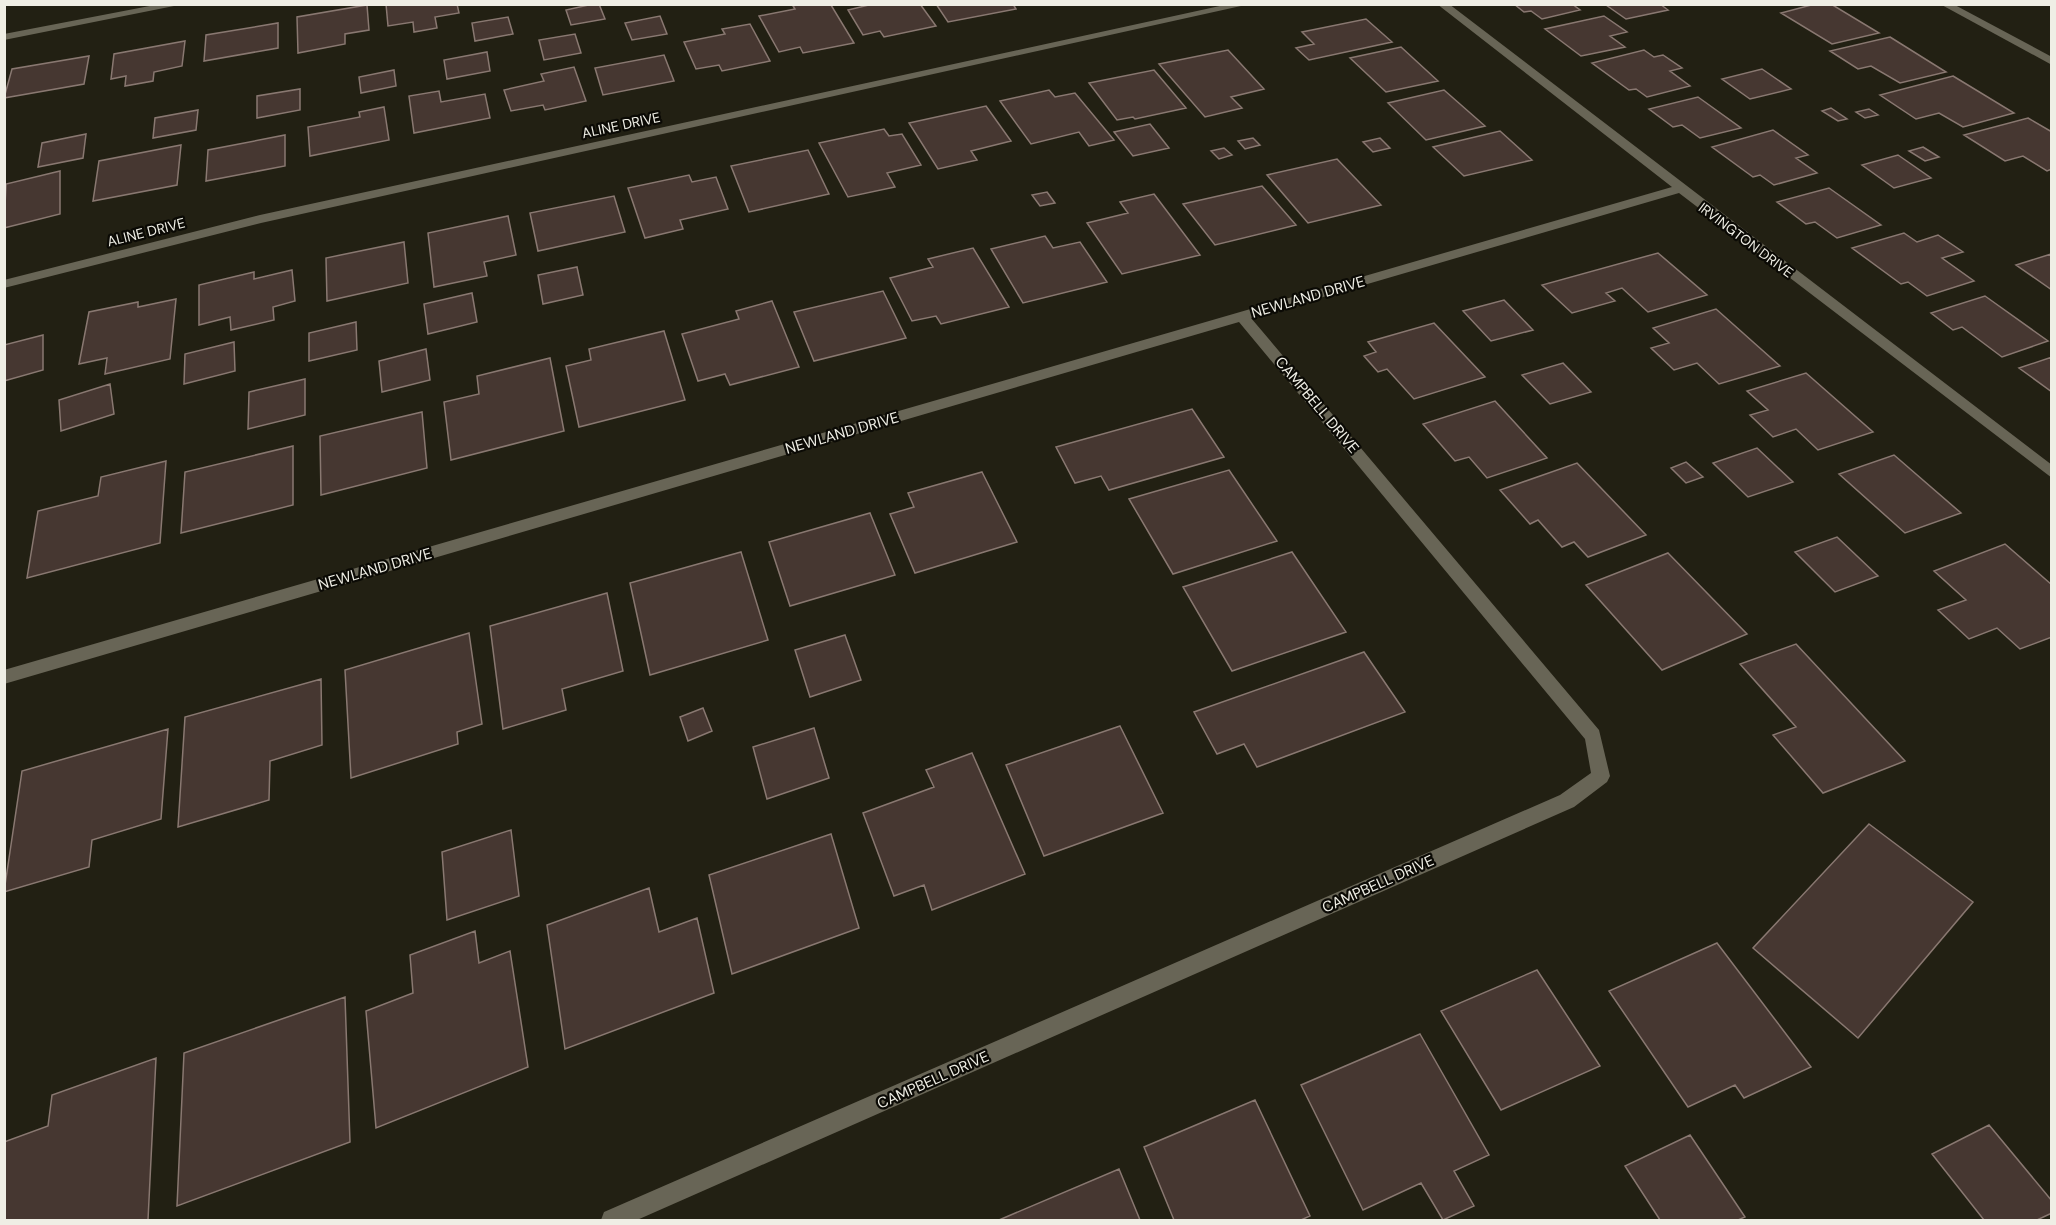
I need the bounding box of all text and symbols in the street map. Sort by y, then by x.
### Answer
street label: ALINE DRIVE [580,108,662,142]
street label: IRVINGTON DRIVE [1695,198,1797,282]
street label: ALINE DRIVE [105,214,187,250]
street label: NEWLAND DRIVE [1249,271,1367,323]
street label: CAMPBELL DRIVE [1271,352,1363,458]
street label: NEWLAND DRIVE [783,407,901,459]
street label: NEWLAND DRIVE [316,543,434,595]
street label: CAMPBELL DRIVE [1319,850,1437,918]
street label: CAMPBELL DRIVE [874,1046,992,1114]

